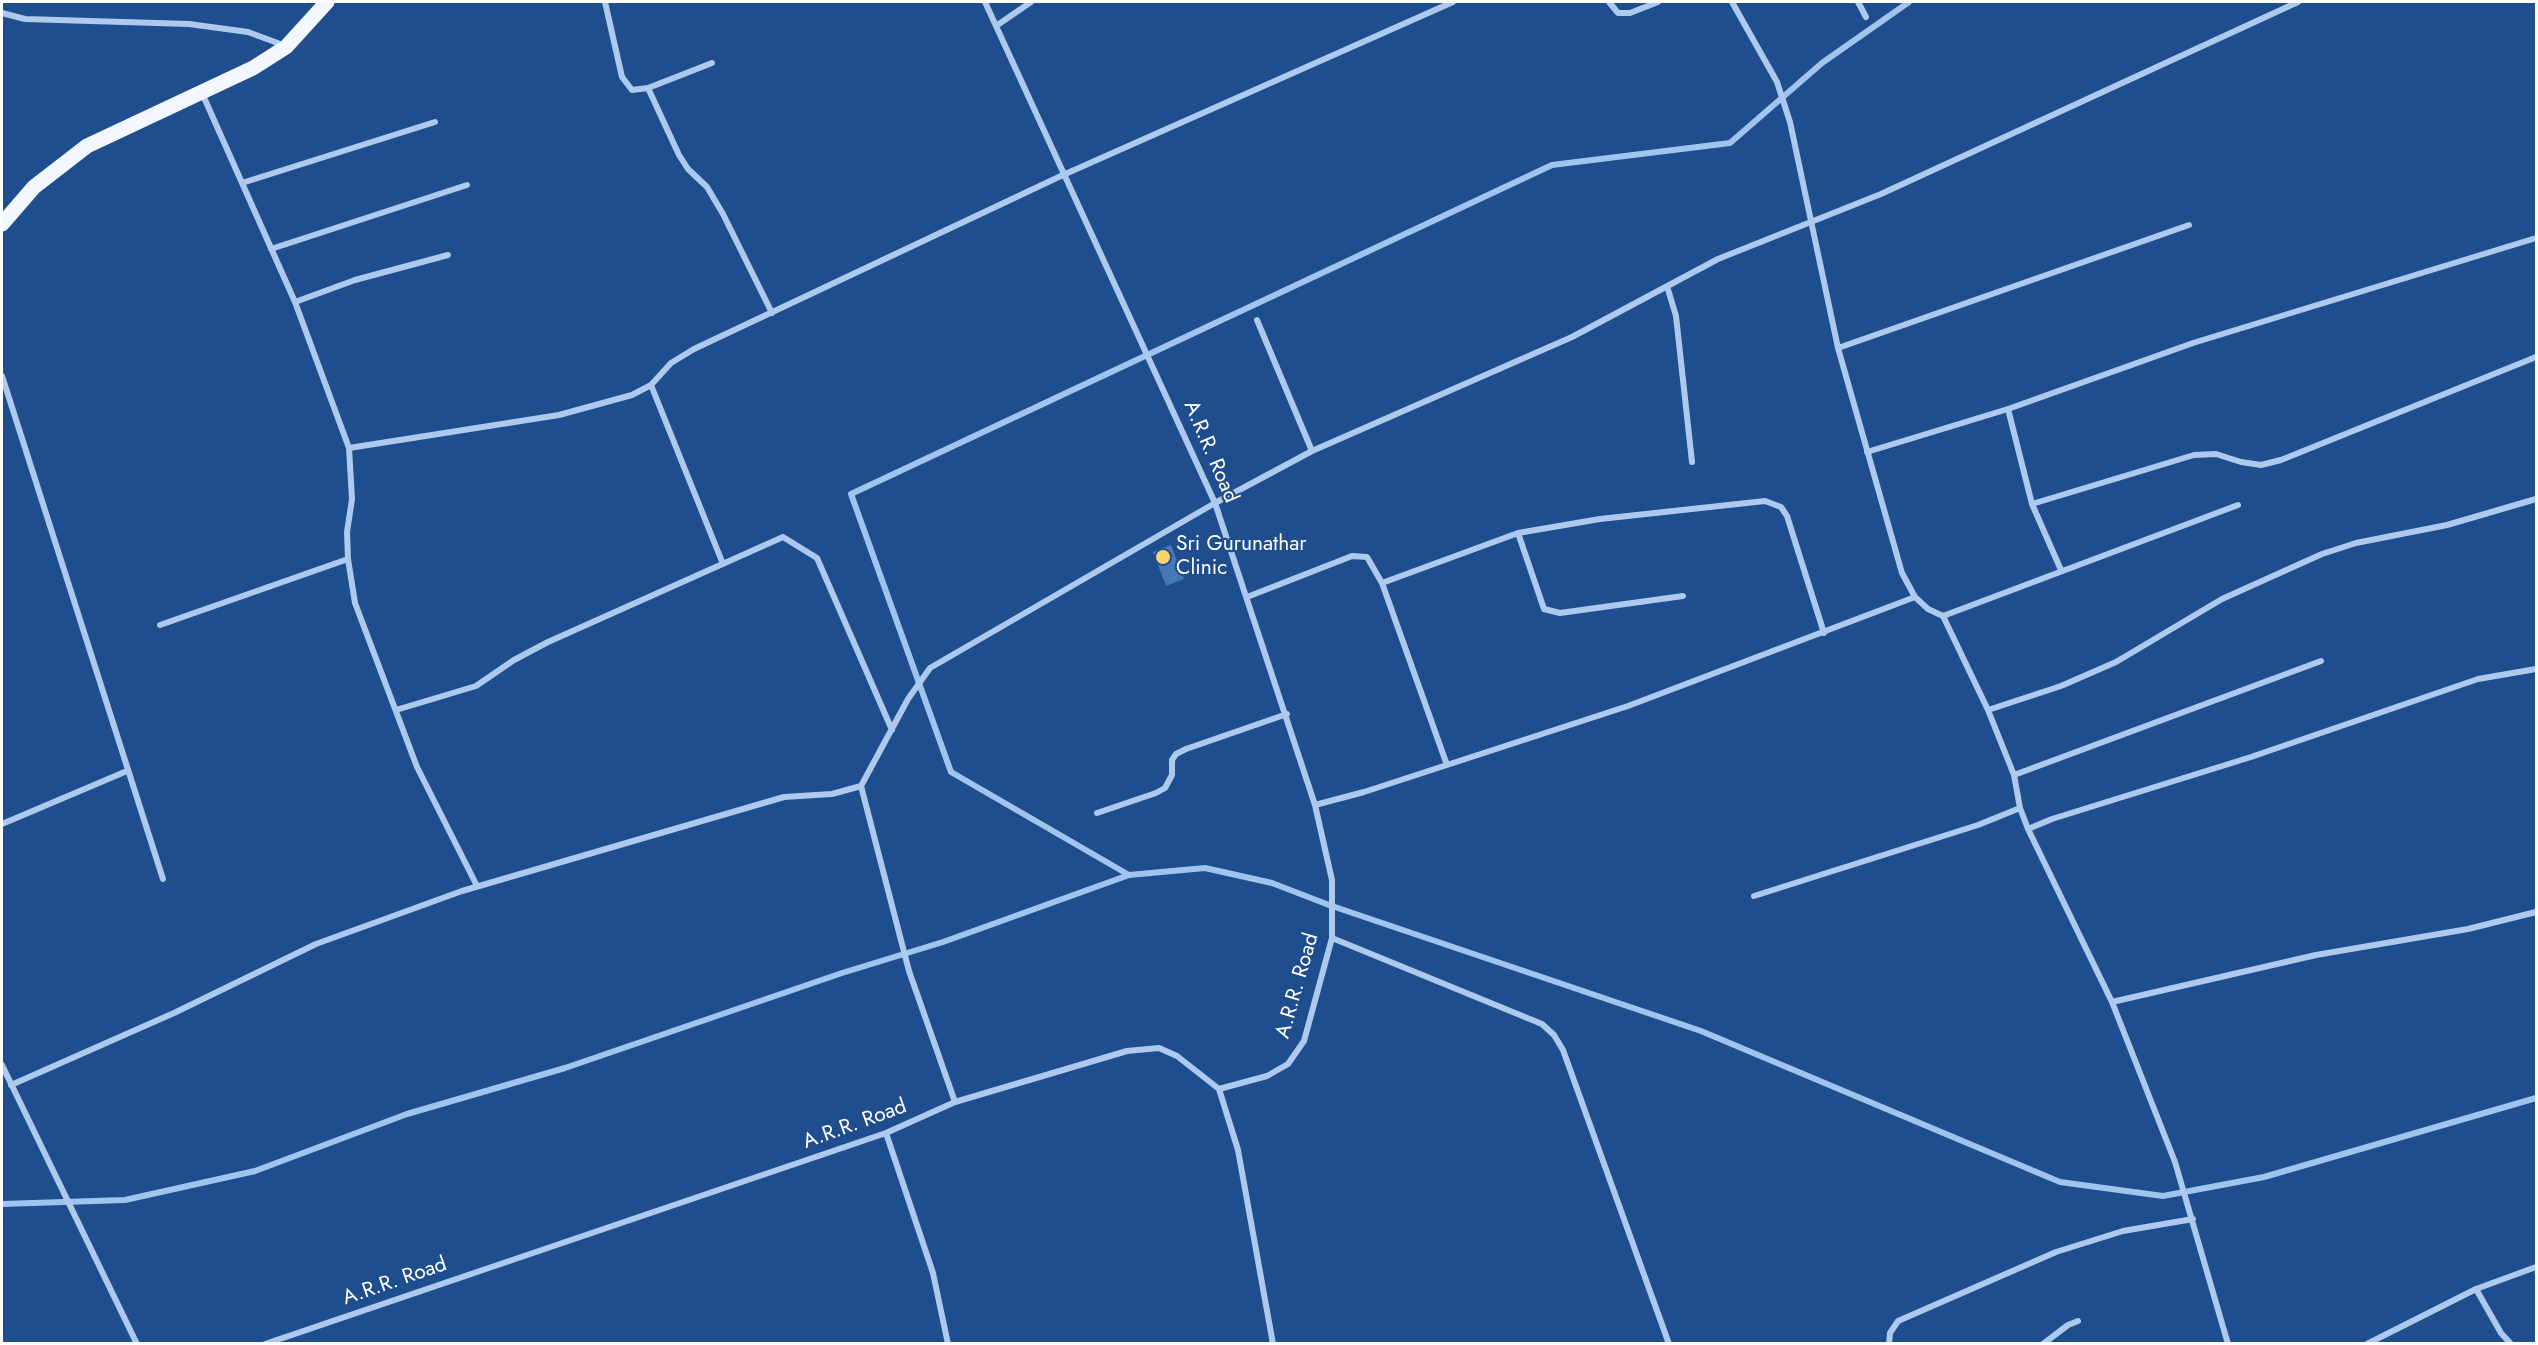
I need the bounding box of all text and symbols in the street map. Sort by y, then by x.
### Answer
street label: A.R.R. Road [1177,397,1243,507]
place label: Sri Gurunathar Clinic [1176,532,1306,582]
marker: Sri Gurunathar Clinic [1154,548,1172,566]
street label: A.R.R. Road [1271,930,1325,1042]
street label: A.R.R. Road [800,1095,910,1155]
street label: A.R.R. Road [340,1252,450,1312]

